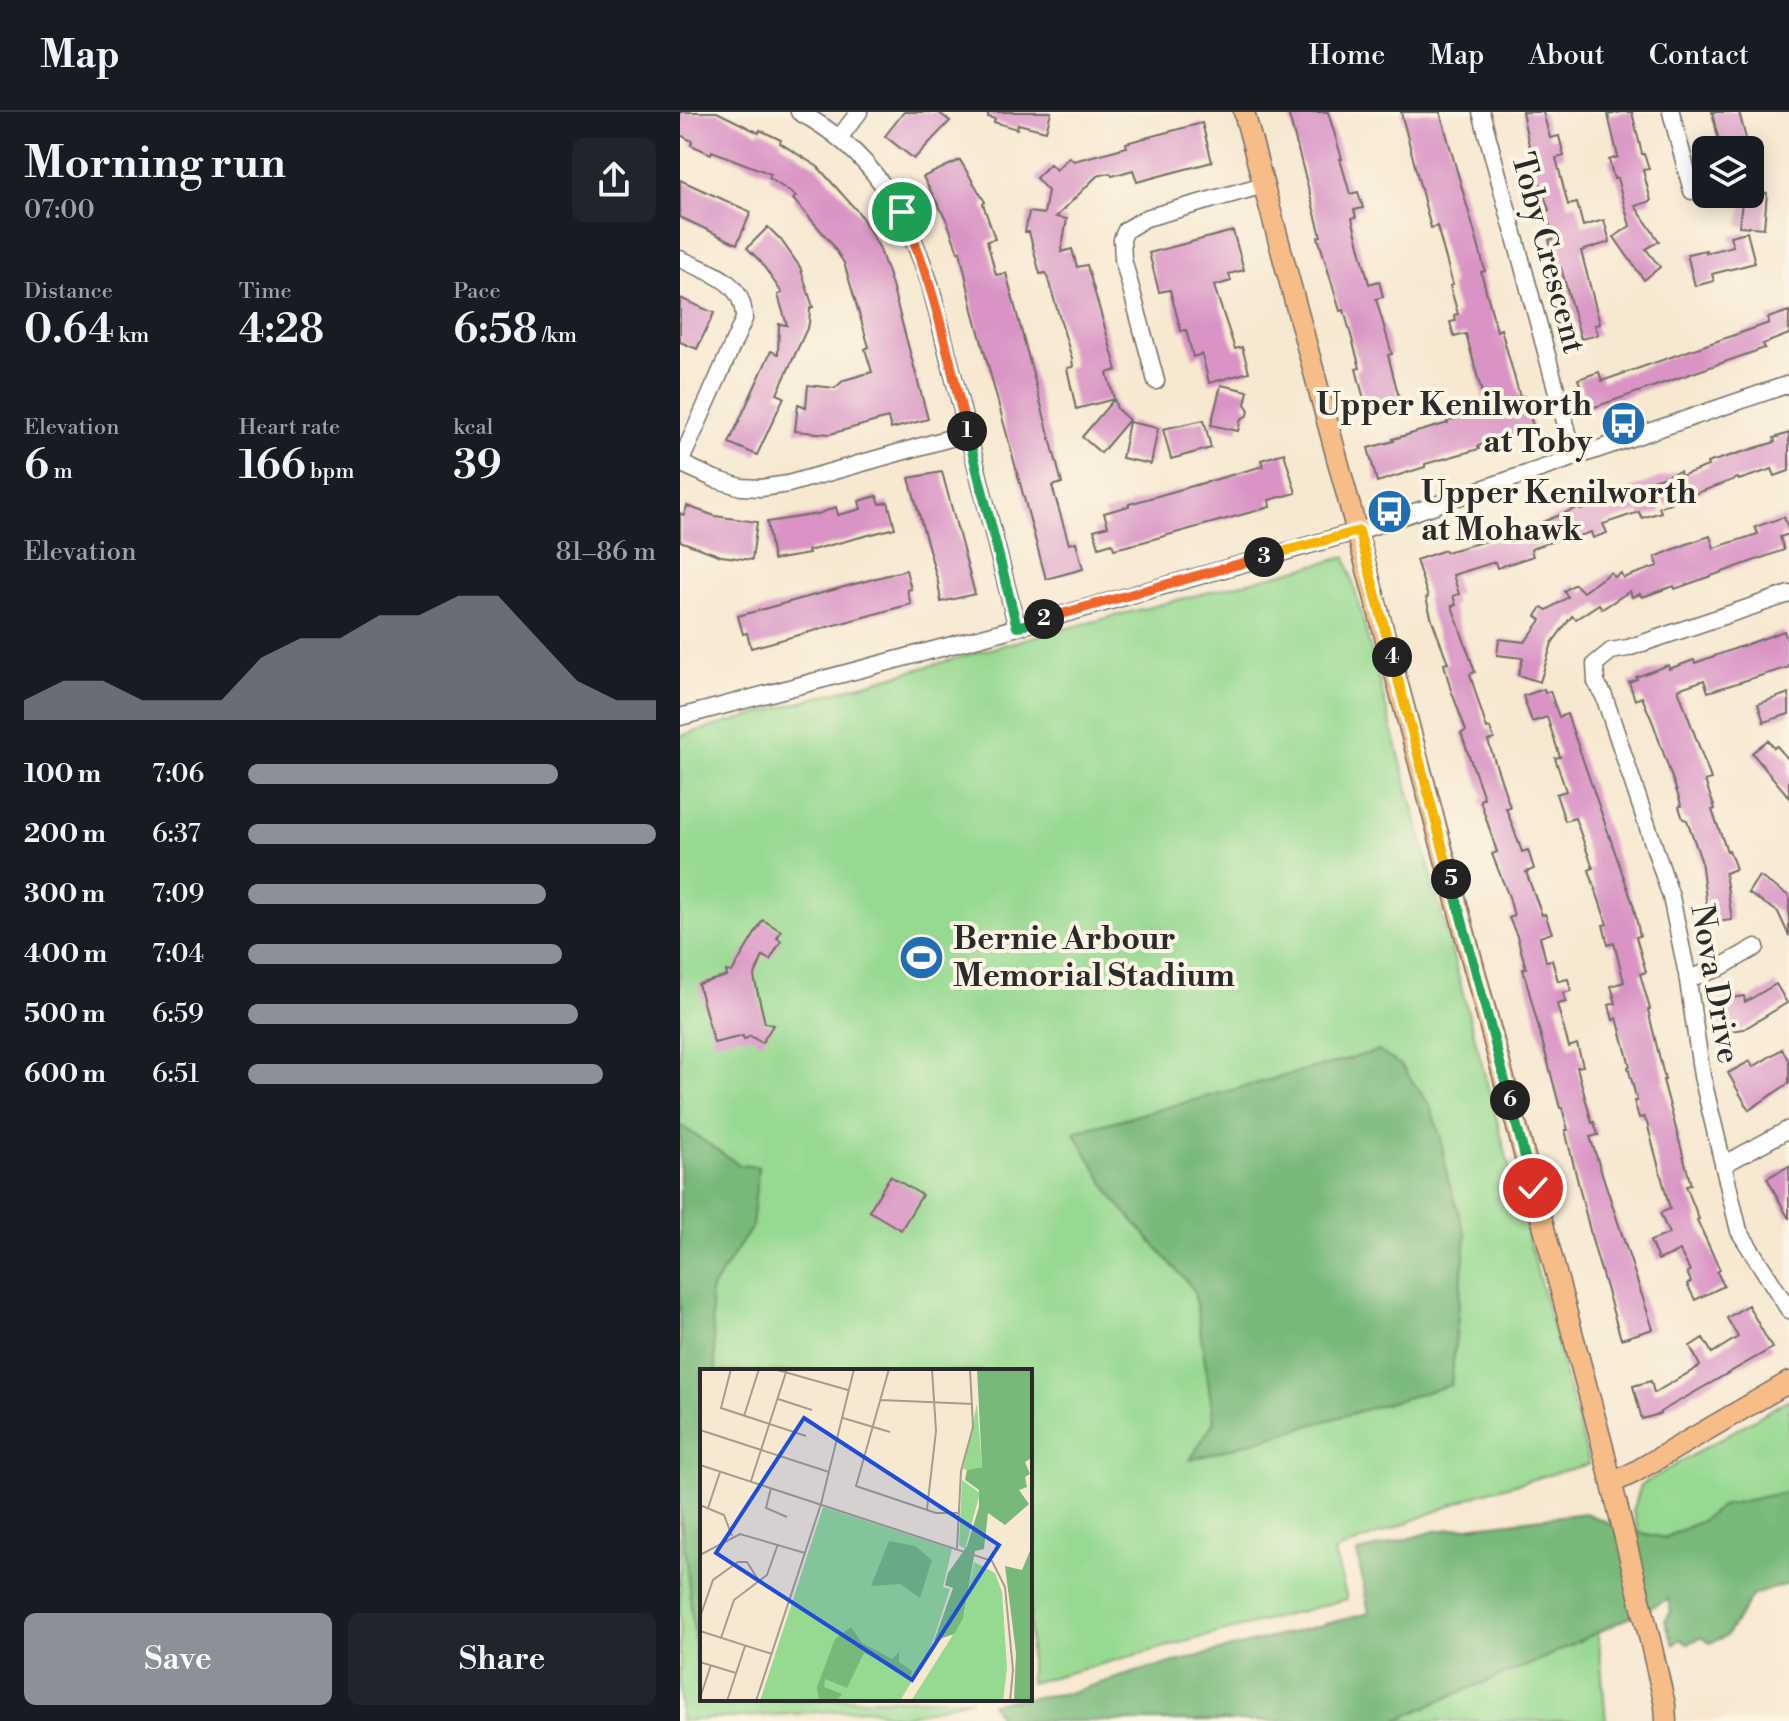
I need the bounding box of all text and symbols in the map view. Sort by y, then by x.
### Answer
text: Map [40,32,120,79]
text: Home [1309,38,1385,73]
text: Map [1429,38,1484,73]
text: About [1528,38,1605,73]
text: Contact [1649,38,1749,73]
text: Morning run [24,136,286,191]
map controls [1692,136,1764,208]
button: layers [1692,136,1764,208]
button: share [572,138,656,222]
street label: Toby Crescent [1502,148,1594,358]
pin [868,178,936,246]
icon: arrive [880,190,924,234]
text: 07:00 [24,194,95,226]
text: Distance [24,278,113,305]
text: Time [239,278,292,305]
text: Pace [453,278,501,305]
text: 0.64 [24,305,114,355]
text: 4:28 [239,305,324,355]
text: 6:58 [453,305,538,355]
text: km [114,322,149,349]
text: /km [538,322,577,349]
place label: Upper Kenilworth at Toby [1316,385,1593,462]
bus stop icon: Upper Kenilworth at Toby [1599,399,1647,447]
pin: 1 [947,411,987,451]
text: Elevation [24,414,119,441]
text: Heart rate [239,414,340,441]
text: kcal [453,414,493,441]
text: 1 [962,417,972,444]
text: 6 [24,441,49,491]
text: 166 [239,441,306,491]
text: 39 [453,441,502,491]
text: m [49,458,73,485]
text: bpm [306,458,355,485]
place label: Upper Kenilworth at Mohawk [1421,473,1697,550]
bus stop icon: Upper Kenilworth at Mohawk [1366,487,1414,535]
text: Elevation [24,536,137,568]
text: 81–86 m [556,536,656,568]
pin: 3 [1244,537,1284,577]
text: 3 [1257,543,1271,570]
pin: 2 [1024,599,1064,639]
text: 2 [1037,605,1051,632]
pin: 4 [1372,637,1412,677]
text: 4 [1385,643,1399,670]
text: 100 m [24,758,101,790]
text: 7:06 [152,758,204,790]
text: 200 m [24,818,106,850]
text: 6:37 [152,818,201,850]
pin: 5 [1431,859,1471,899]
text: 5 [1444,865,1458,892]
text: 300 m [24,878,105,910]
text: 7:09 [152,878,204,910]
street label: Nova Drive [1681,901,1749,1067]
place label: Bernie Arbour Memorial Stadium [953,919,1235,996]
sports icon: Bernie Arbour Memorial Stadium [898,933,946,981]
text: 400 m [24,938,107,970]
text: 7:04 [152,938,204,970]
text: 500 m [24,998,106,1030]
text: 6:59 [152,998,204,1030]
text: 600 m [24,1058,106,1090]
text: 6:51 [152,1058,199,1090]
pin: 6 [1490,1080,1530,1120]
text: 6 [1503,1086,1517,1113]
pin [1499,1154,1567,1222]
icon: check [1511,1166,1555,1210]
inset map [700,1369,1032,1701]
button: Save [24,1613,332,1705]
button: Share [348,1613,656,1705]

